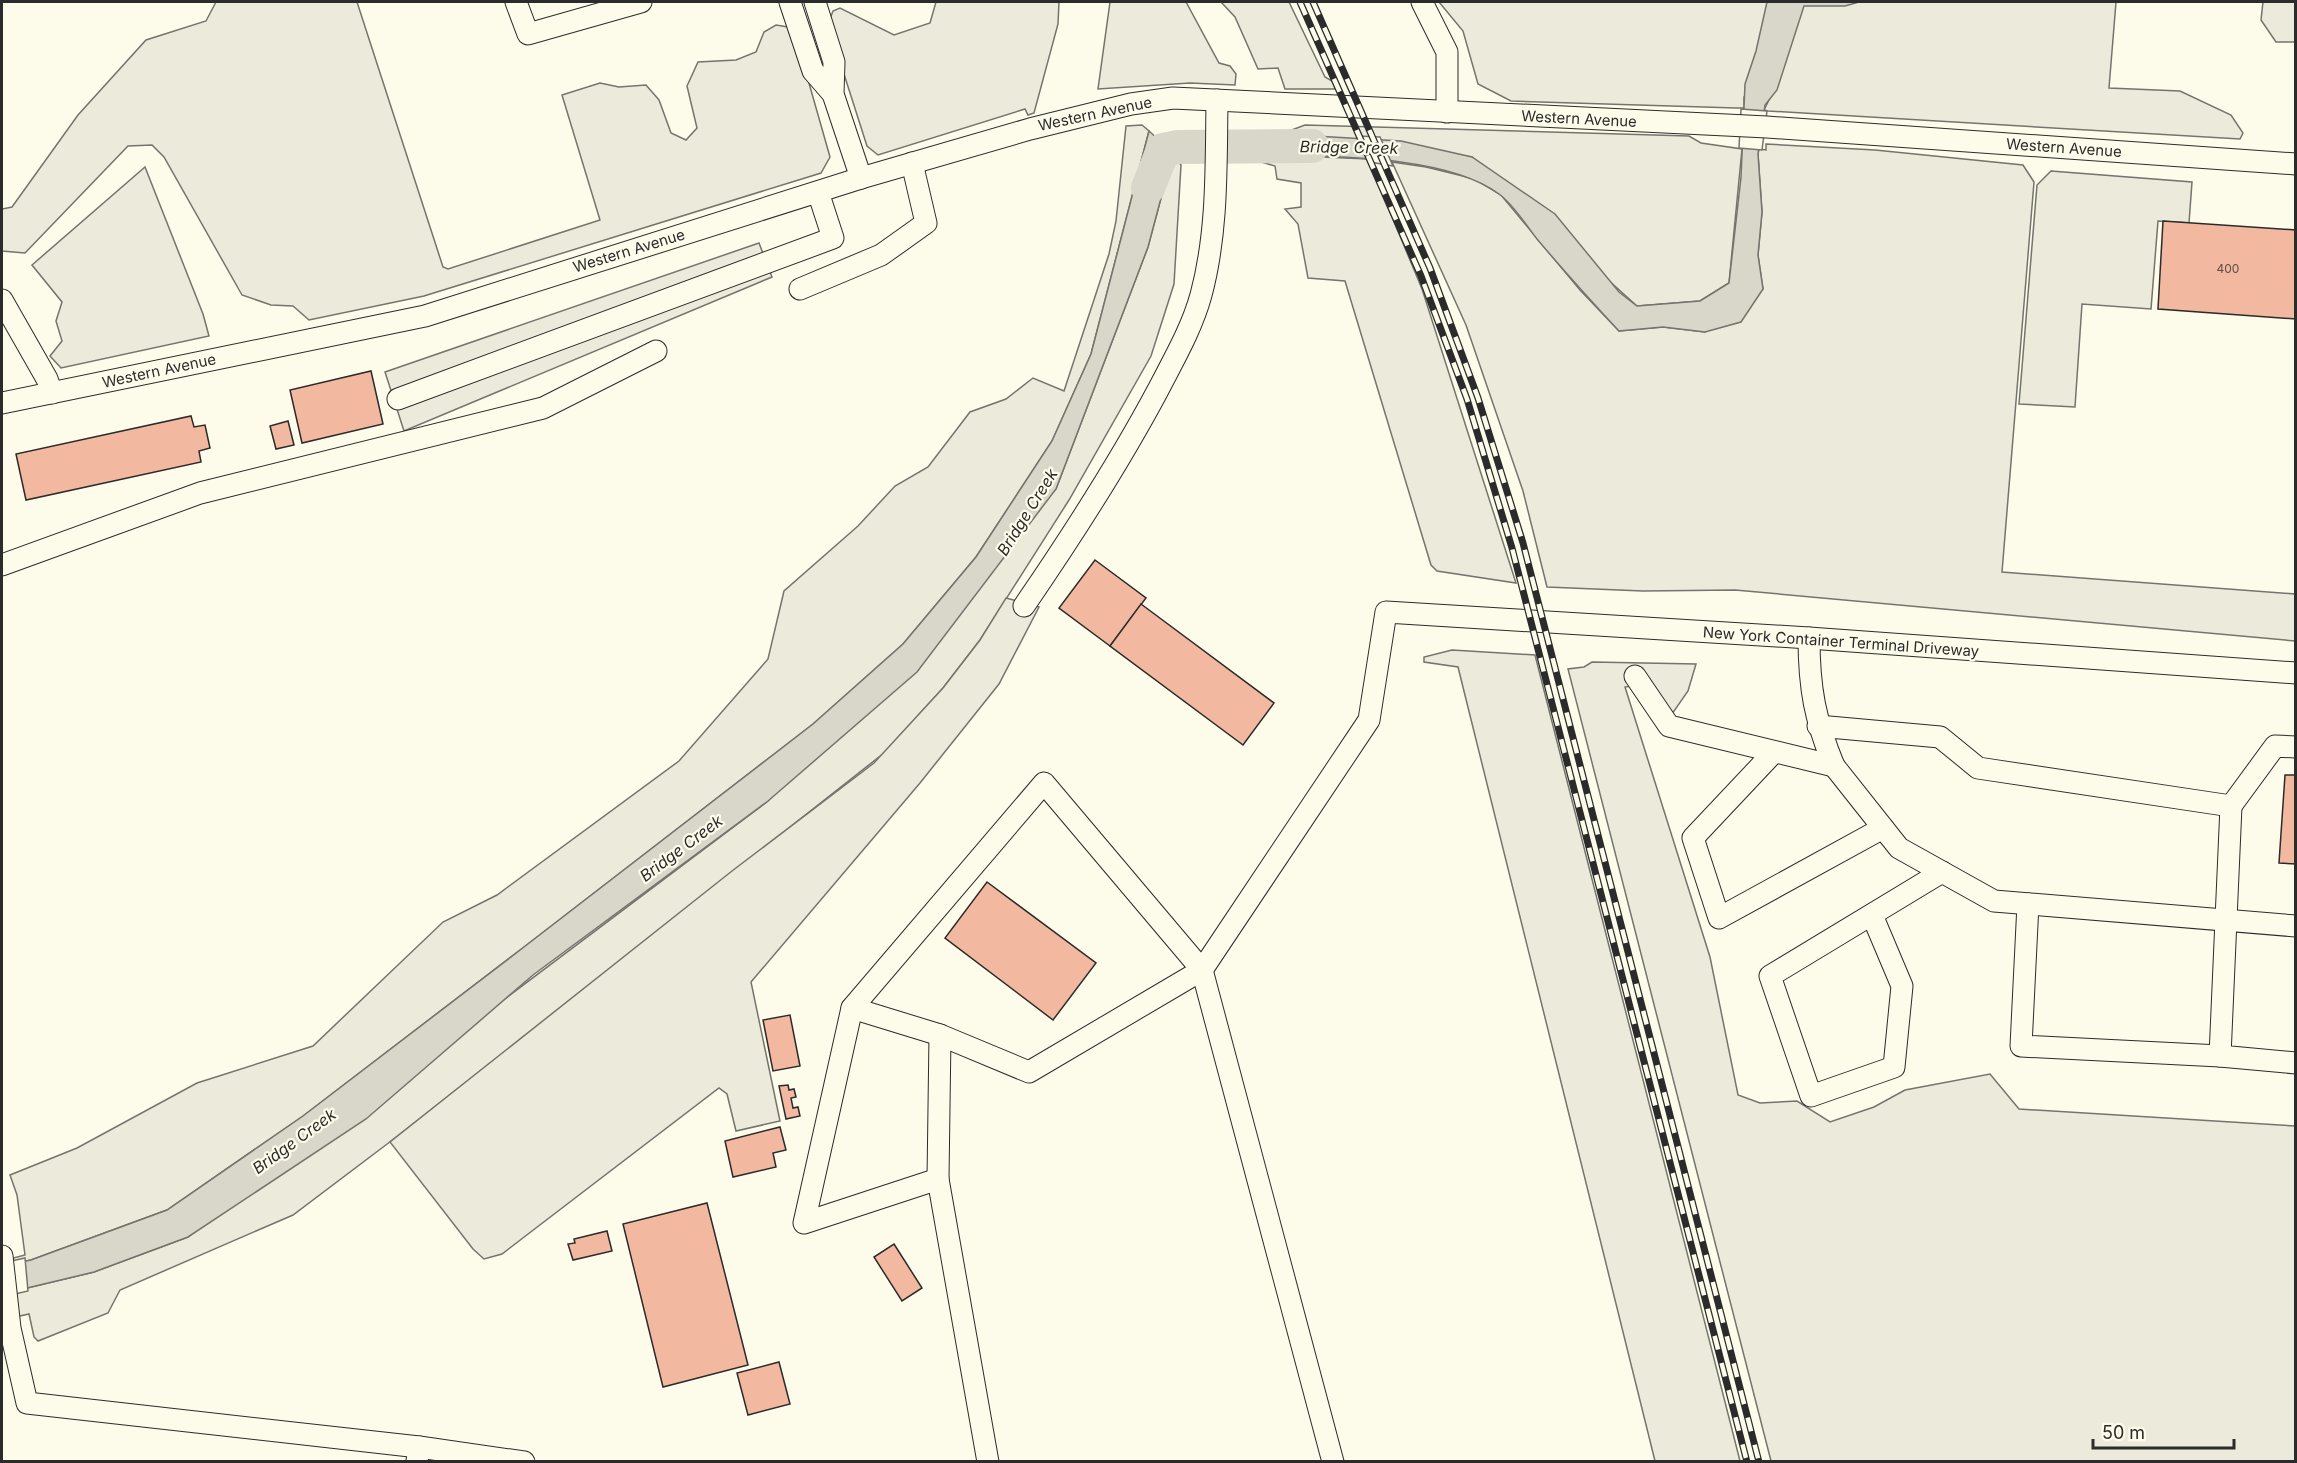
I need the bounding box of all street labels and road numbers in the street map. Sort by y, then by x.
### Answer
street label: Western Avenue [1036,92,1154,135]
street label: Western Avenue [1521,106,1637,131]
street label: Western Avenue [2006,134,2122,161]
street label: Western Avenue [571,225,687,277]
street label: Western Avenue [100,349,218,392]
street label: New York Container Terminal Driveway [1702,622,1980,661]

